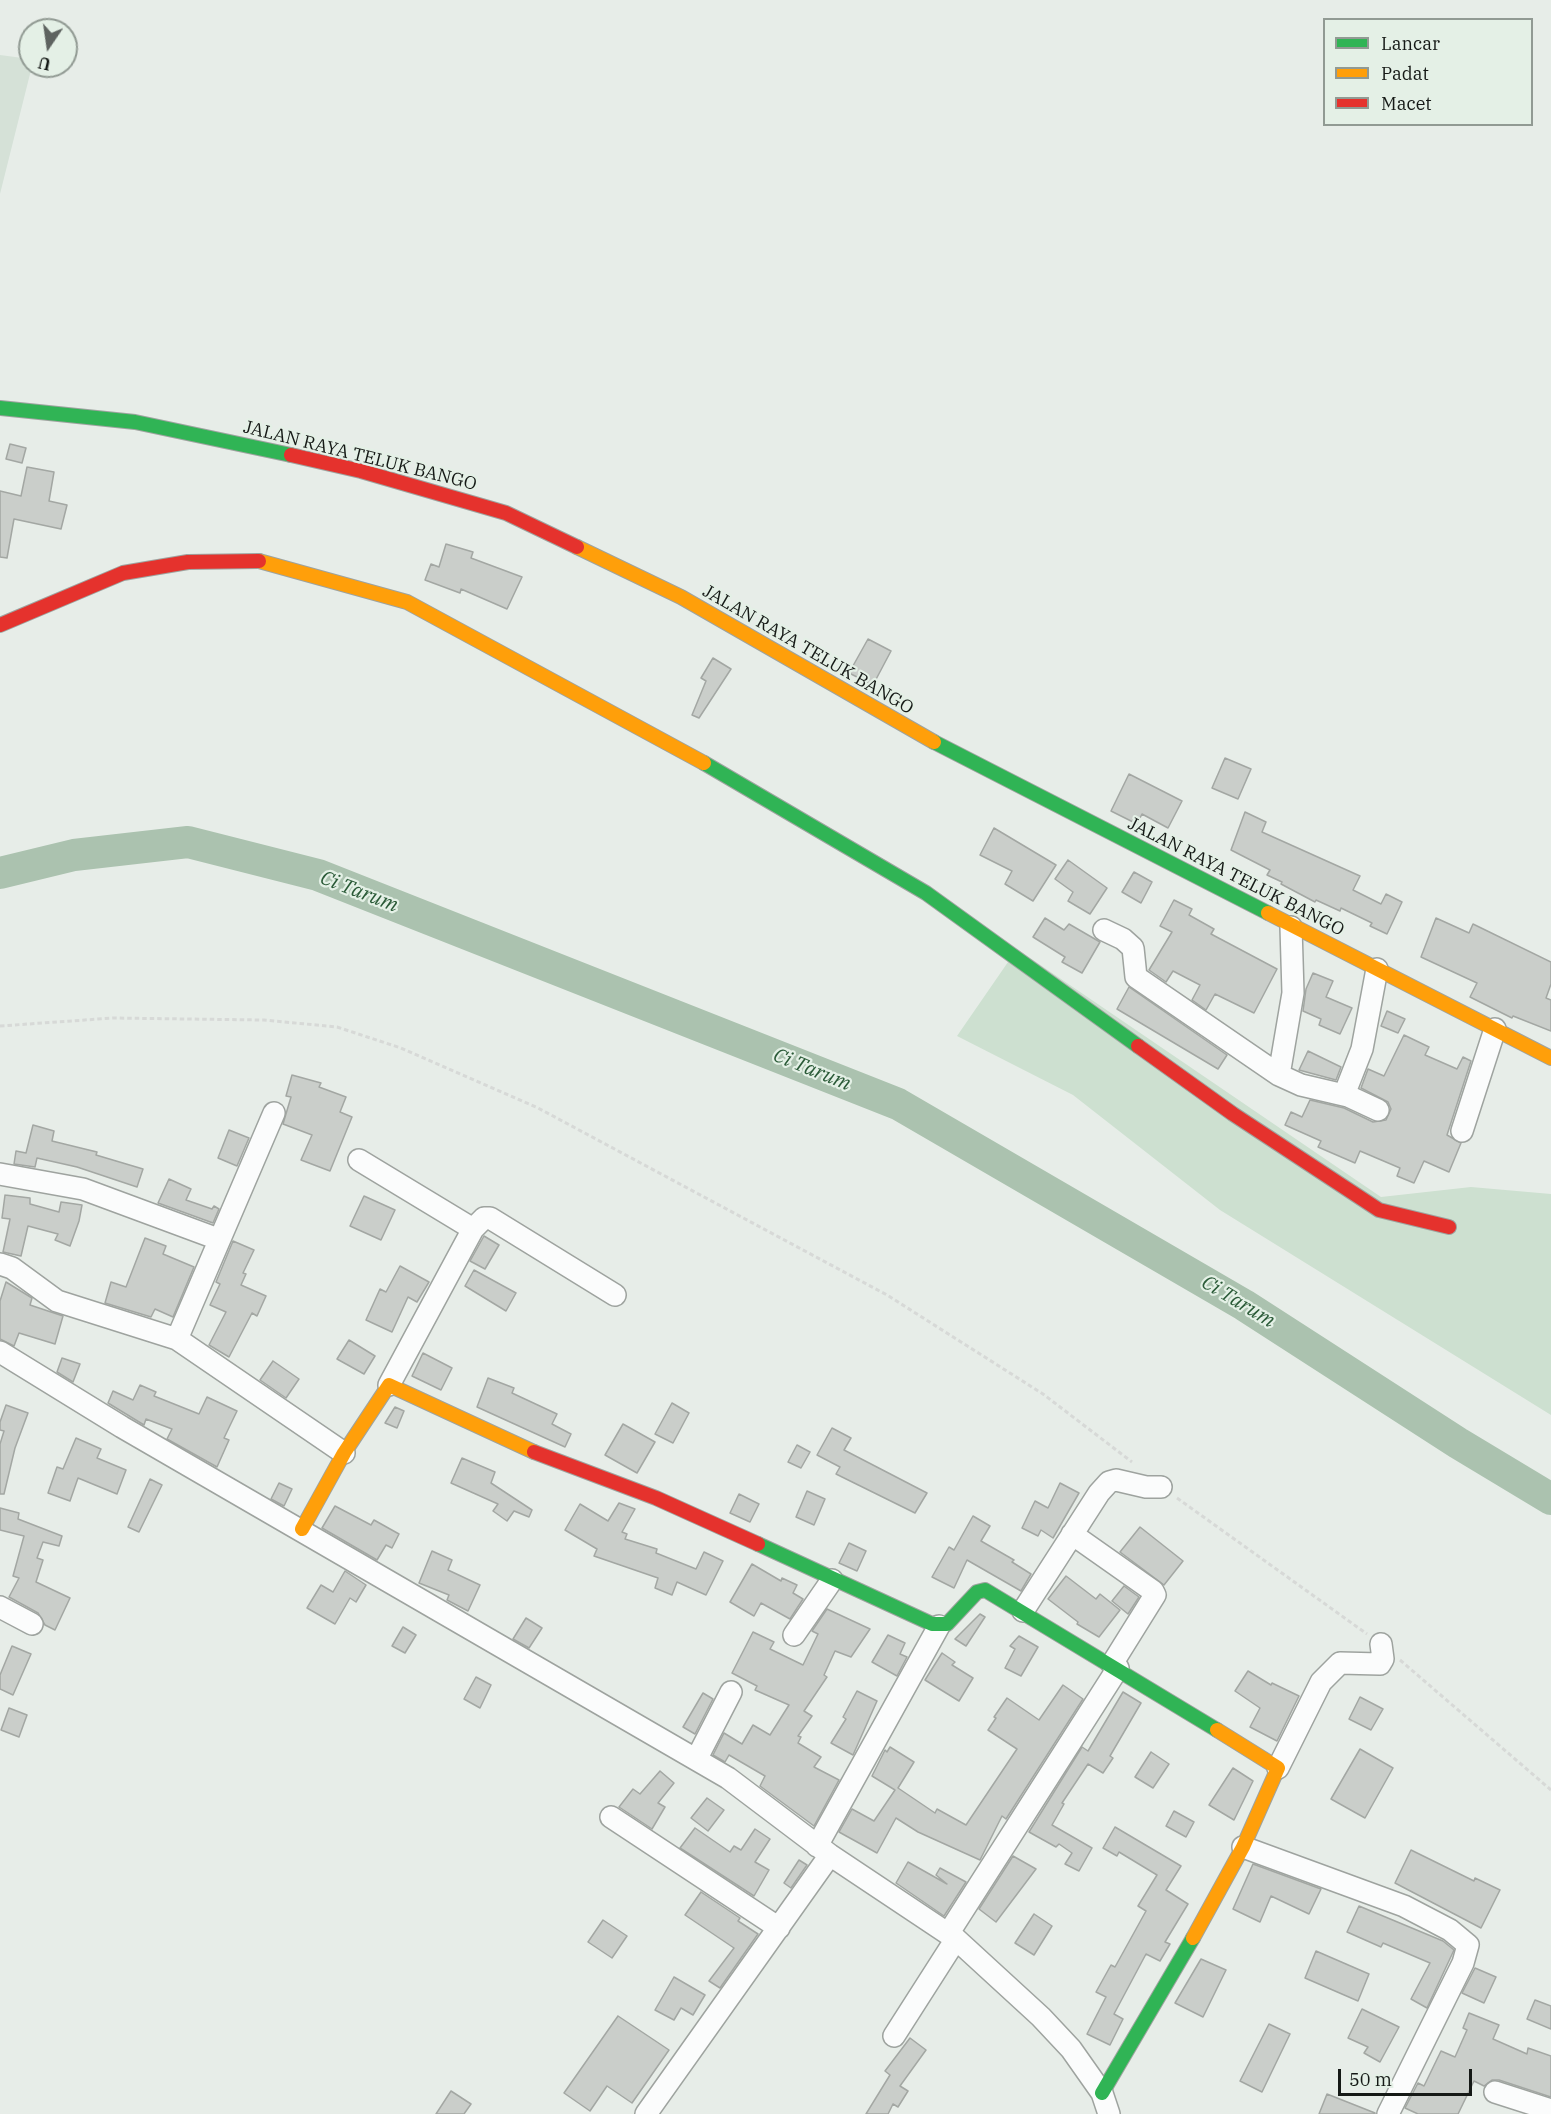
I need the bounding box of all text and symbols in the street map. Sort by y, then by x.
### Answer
north arrow [18,18,78,78]
legend [1323,18,1533,126]
text: Lancar [1381,32,1440,55]
text: U [36,52,53,75]
text: Padat [1381,62,1429,85]
text: Macet [1381,92,1432,115]
street label: JALAN RAYA TELUK BANGO [241,417,479,495]
street label: JALAN RAYA TELUK BANGO [699,581,917,719]
street label: JALAN RAYA TELUK BANGO [1124,813,1348,941]
water label: Ci Tarum [317,866,401,918]
water label: Ci Tarum [770,1044,854,1096]
water label: Ci Tarum [1197,1271,1279,1333]
scale bar [1341,2057,1474,2095]
text: 50 m [1349,2068,1392,2091]

